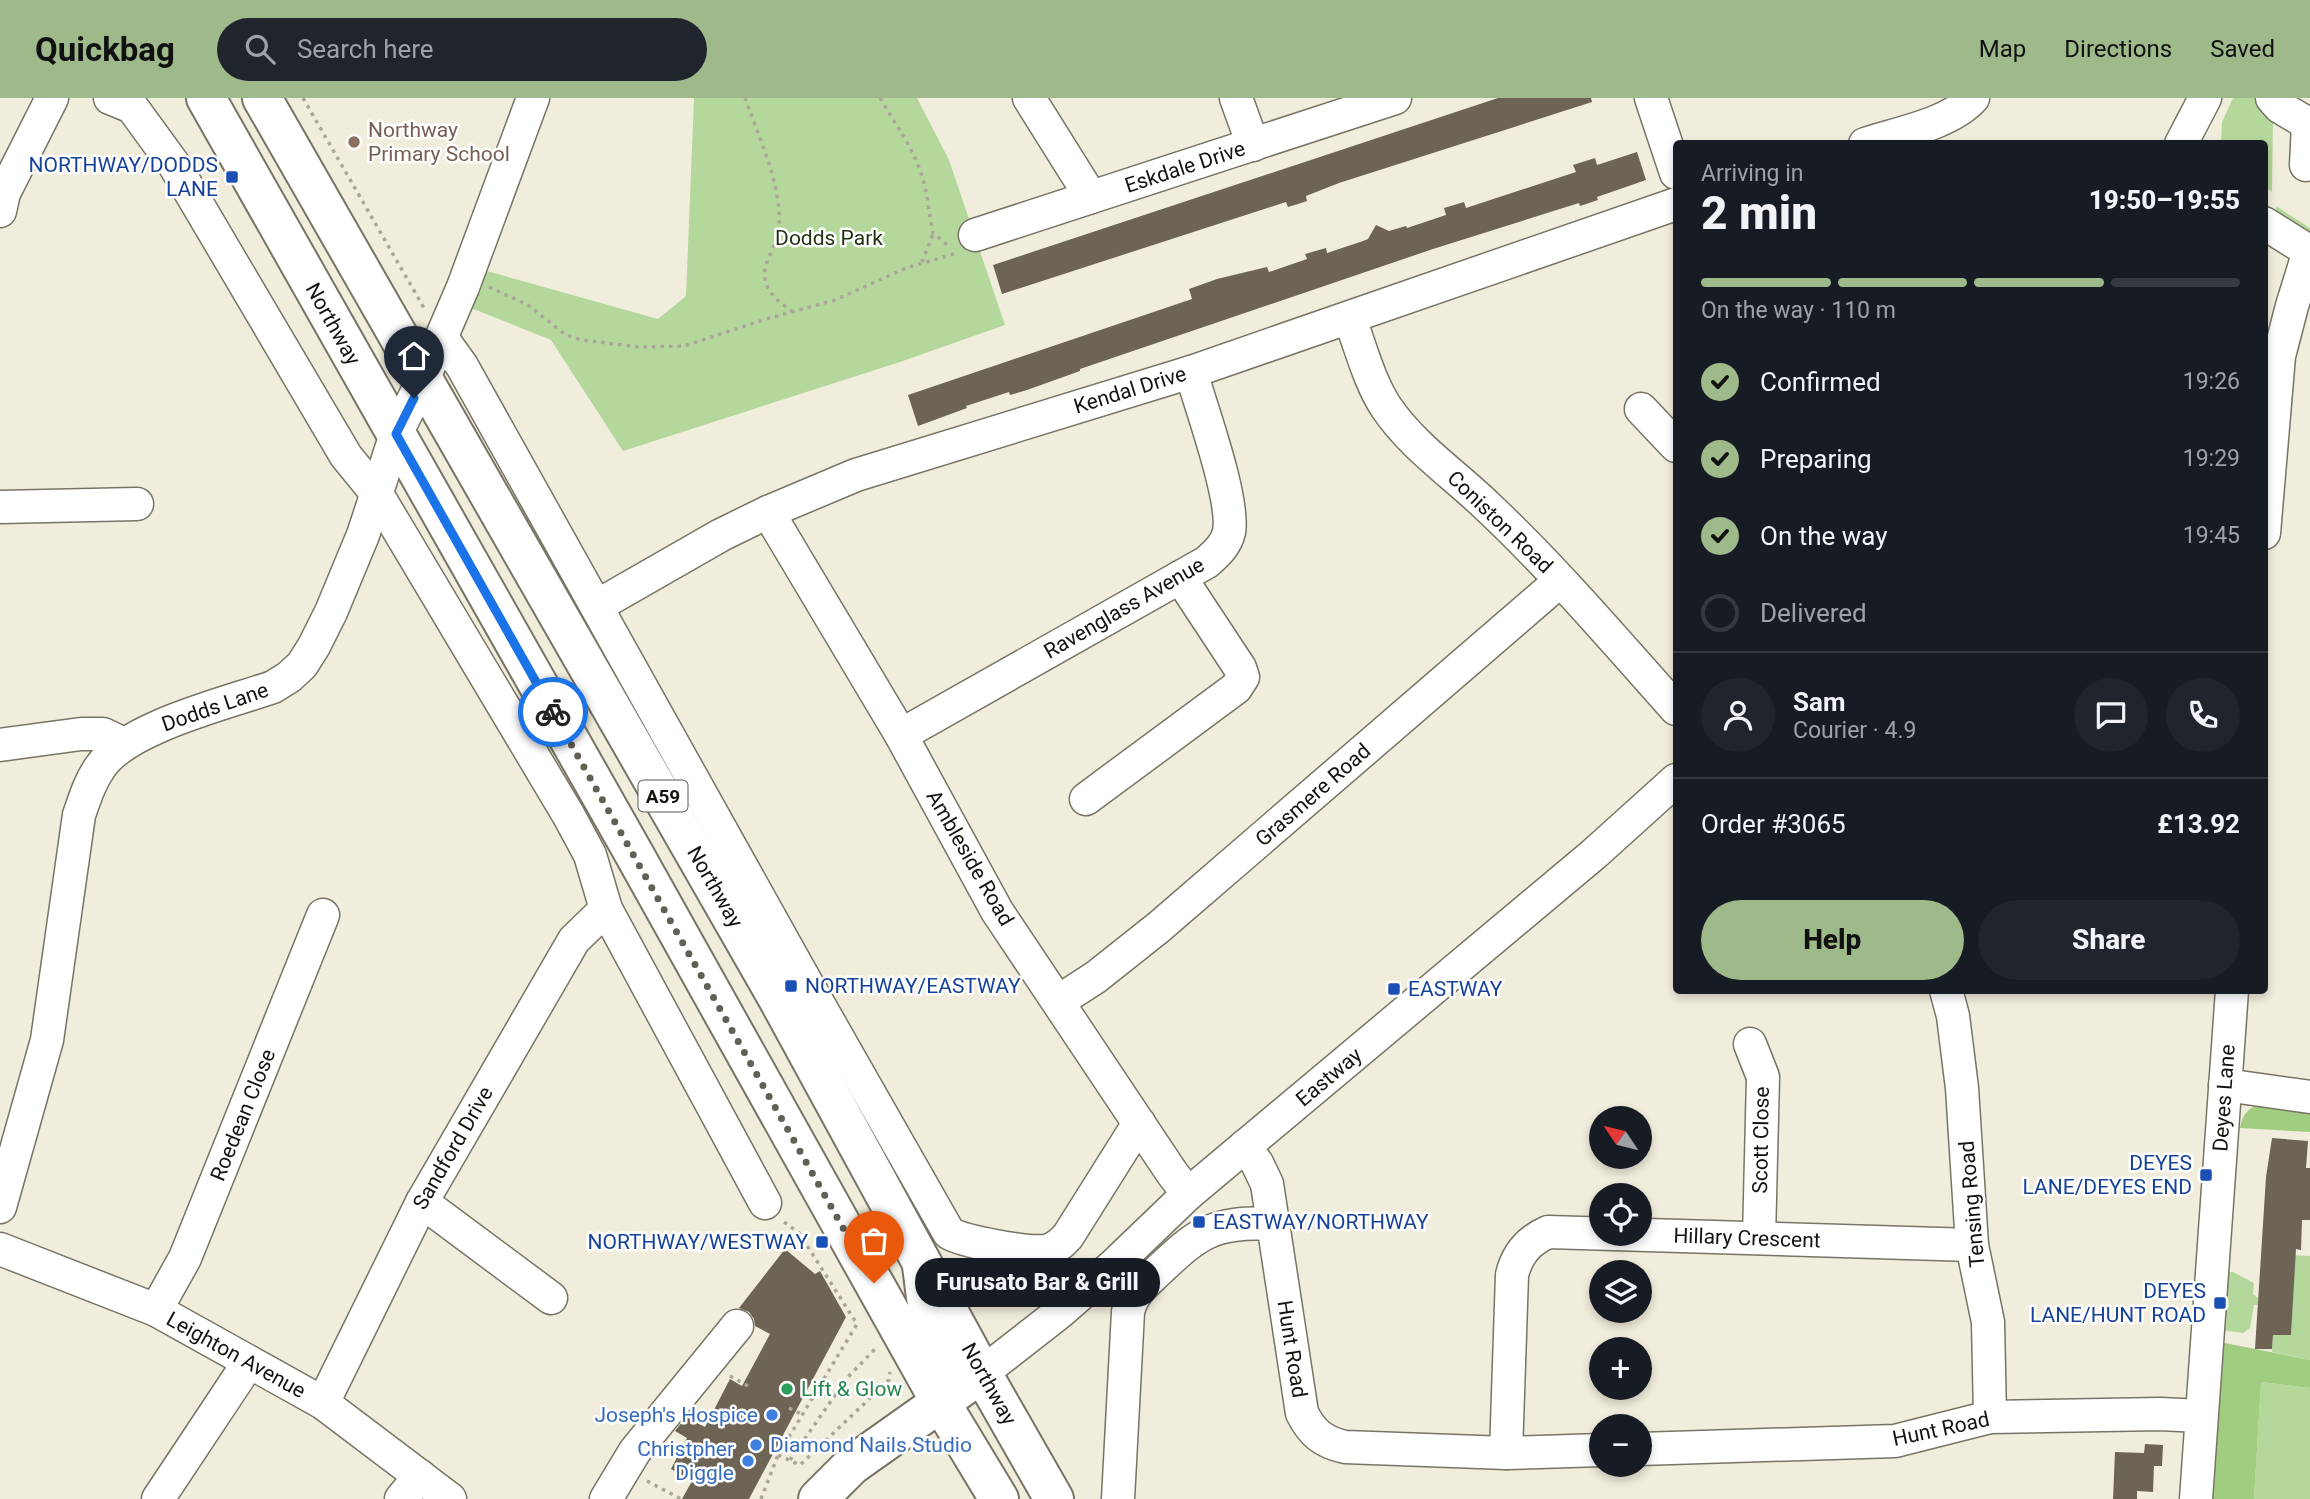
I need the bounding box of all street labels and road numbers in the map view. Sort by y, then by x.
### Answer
street label: Eskdale Drive [1122,136,1248,198]
street label: Northway [301,279,365,369]
street label: Kendal Drive [1071,362,1189,418]
street label: Coniston Road [1442,466,1558,578]
street label: Ravenglass Avenue [1040,552,1208,664]
street label: Dodds Lane [159,678,271,736]
street label: Grasmere Road [1251,739,1375,851]
road number: A59 [638,780,688,811]
street label: Ambleside Road [921,786,1019,930]
street label: Northway [682,842,748,932]
street label: Eastway [1291,1043,1367,1111]
street label: Deyes Lane [2208,1044,2240,1152]
street label: Roedean Close [206,1046,280,1184]
street label: Sandford Drive [408,1082,498,1214]
street label: Scott Close [1748,1086,1774,1194]
street label: Tensing Road [1955,1140,1989,1268]
street label: Hillary Crescent [1673,1223,1821,1253]
street label: Hunt Road [1272,1299,1312,1399]
street label: Leighton Avenue [162,1307,310,1403]
street label: Northway [957,1339,1021,1429]
street label: Hunt Road [1890,1407,1992,1451]

